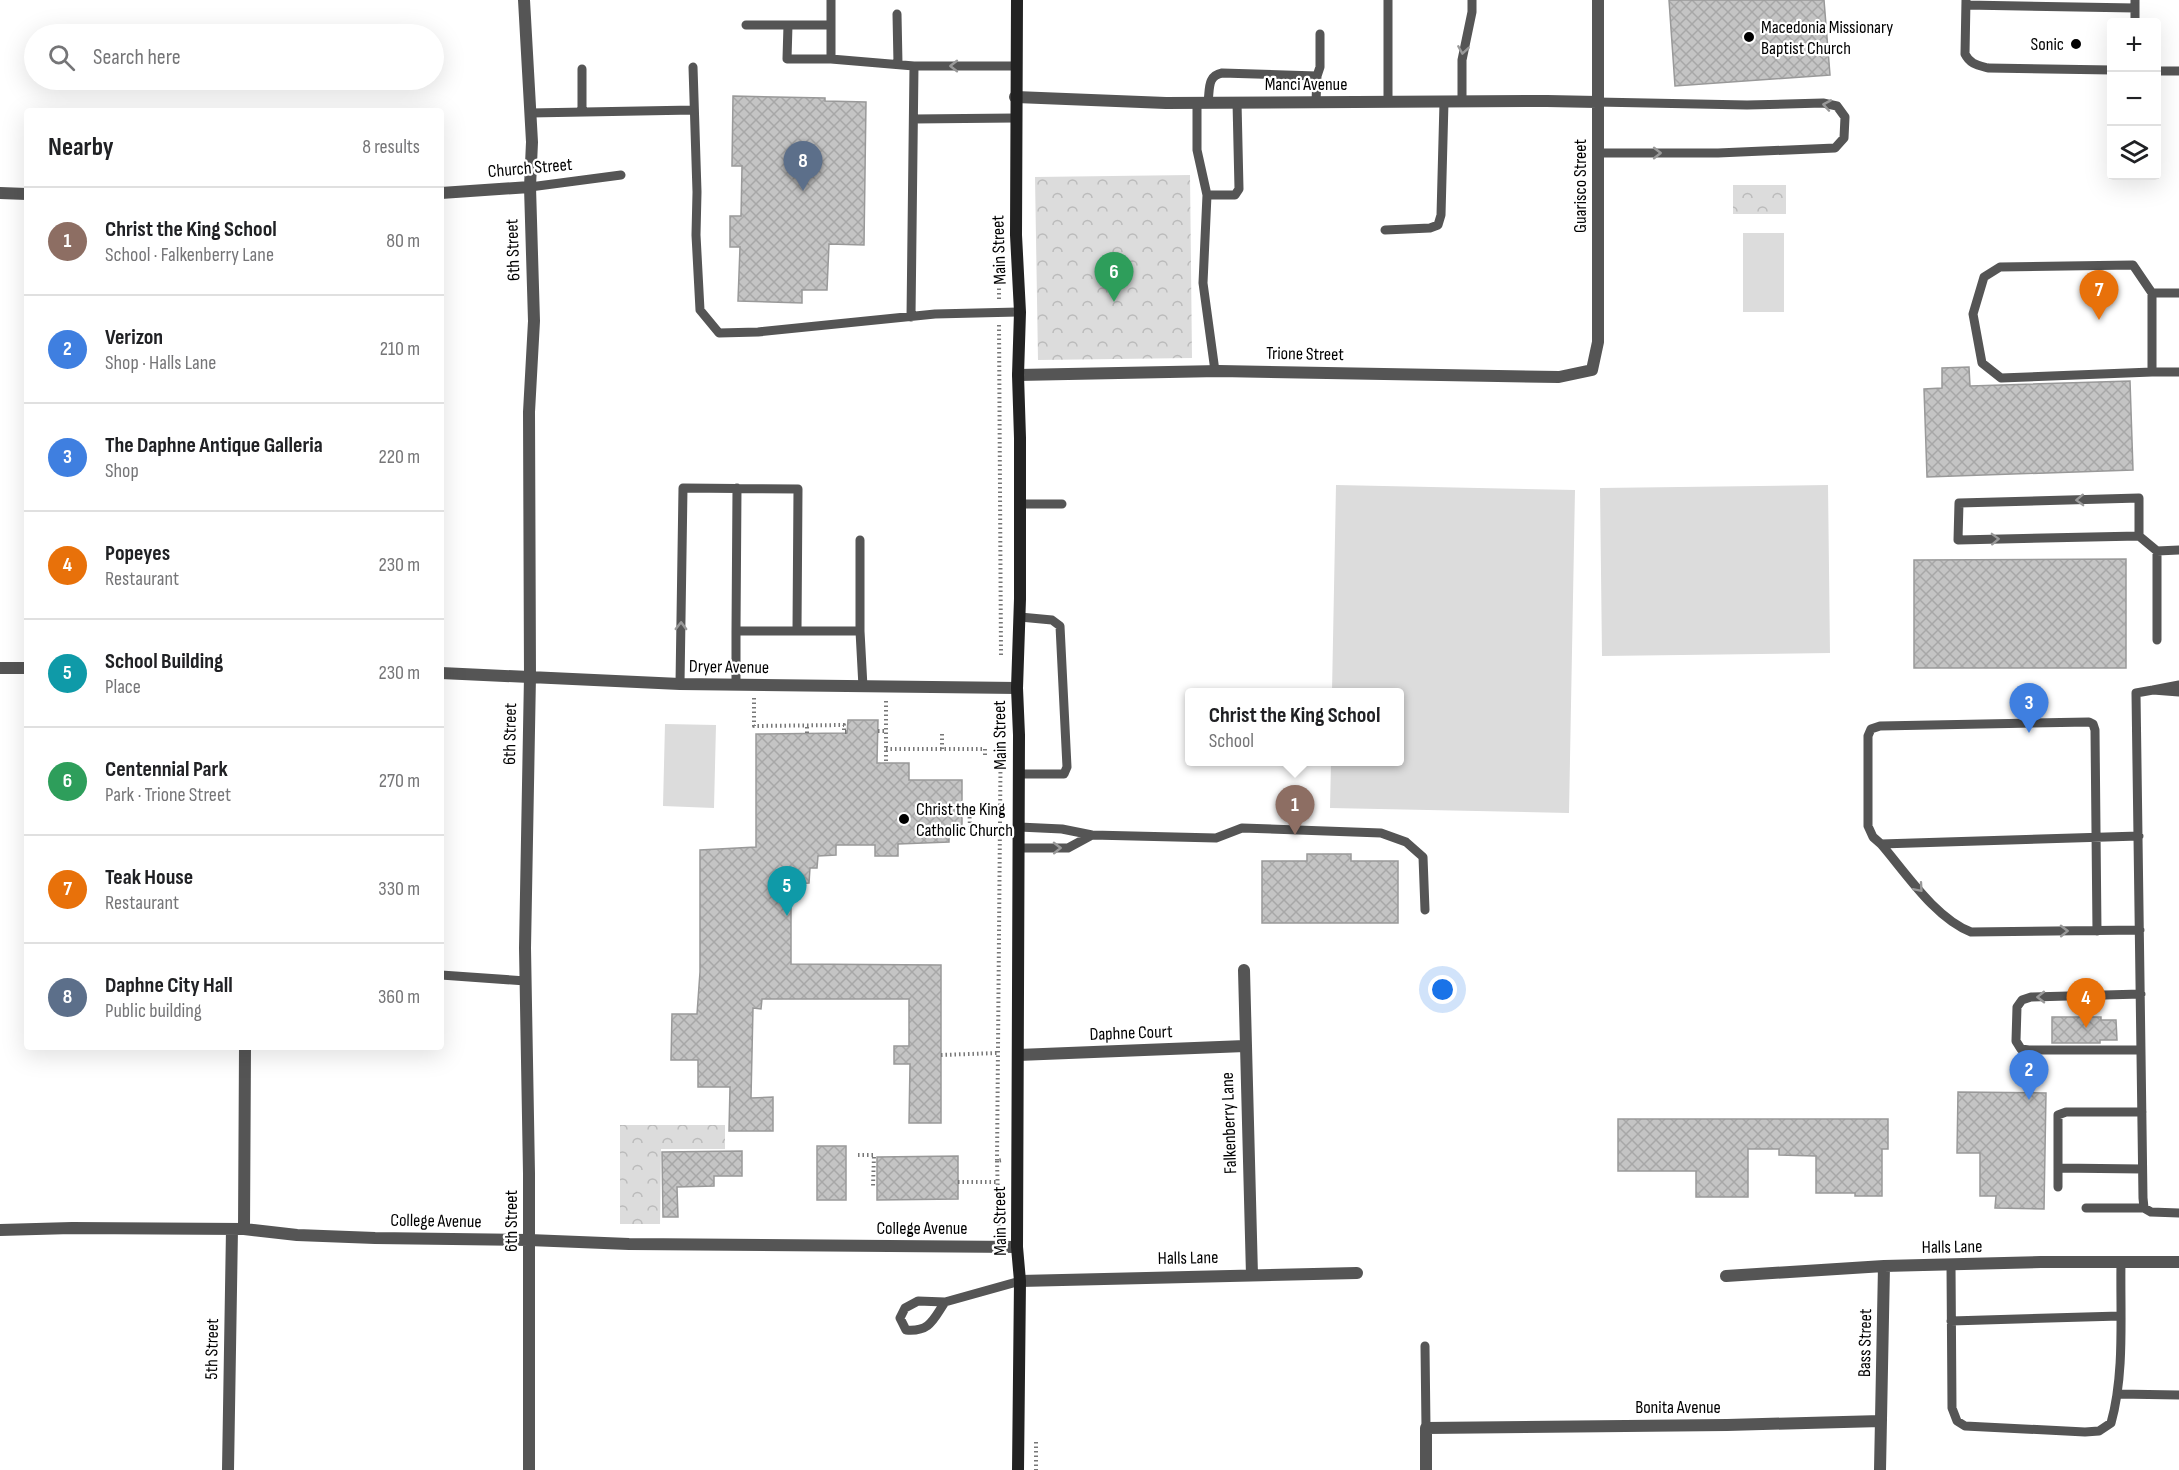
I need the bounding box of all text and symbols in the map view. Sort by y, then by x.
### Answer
place label: Macedonia Missionary Baptist Church [1761,17,1893,59]
map controls [2107,18,2161,180]
button: + [2107,18,2161,72]
search box [24,24,444,90]
marker: Macedonia Missionary Baptist Church [1742,30,1756,44]
place label: Sonic [2031,34,2064,55]
marker: Sonic [2069,37,2083,51]
icon: search [45,41,78,74]
text: Search here [93,44,180,71]
one-way arrow [1458,46,1470,55]
one-way arrow [950,60,959,72]
button: − [2107,72,2161,126]
street label: Manci Avenue [1265,74,1347,95]
one-way arrow [1822,99,1832,111]
button: layers [2107,126,2161,180]
text: Nearby [48,132,114,163]
text: 8 results [362,135,420,159]
street label: Guarisco Street [1570,139,1591,233]
pin: 8 [784,142,822,191]
one-way arrow [1652,147,1661,159]
street label: Church Street [487,154,574,182]
street label: Main Street [987,214,1011,285]
text: Christ the King School [105,216,277,243]
street label: 6th Street [501,218,525,281]
text: 1 [64,229,71,253]
text: 80 m [386,229,420,253]
text: School · Falkenberry Lane [105,243,274,267]
pin: 6 [1094,252,1134,302]
pin: 7 [2080,270,2118,320]
text: Verizon [105,324,163,351]
text: 2 [63,337,72,361]
text: 210 m [380,337,420,361]
street label: Trione Street [1266,343,1345,365]
text: Shop · Halls Lane [105,351,216,375]
text: The Daphne Antique Galleria [105,432,323,459]
text: 3 [63,445,72,469]
text: 220 m [379,445,420,469]
text: Shop [105,459,139,483]
one-way arrow [2076,493,2085,506]
one-way arrow [1991,533,2000,546]
text: Popeyes [105,540,170,567]
text: 4 [63,553,72,577]
text: 230 m [378,553,420,577]
text: Restaurant [105,567,179,591]
one-way arrow [675,621,687,630]
text: School Building [105,648,223,675]
street label: Dryer Avenue [689,656,769,678]
text: 5 [63,661,72,685]
text: 230 m [378,661,420,685]
text: Place [105,675,141,699]
pin: 3 [2010,684,2048,733]
popup [1185,688,1404,766]
street label: Main Street [989,700,1011,770]
street label: 6th Street [499,702,521,765]
text: Christ the King School [1209,702,1380,729]
text: School [1209,729,1254,753]
text: Centennial Park [105,756,228,783]
text: 6 [63,769,72,793]
text: 270 m [379,769,420,793]
text: Park · Trione Street [105,783,231,807]
pin: 1 [1276,786,1314,835]
place label: Christ the King Catholic Church [916,799,1013,841]
marker: Christ the King Catholic Church [897,812,911,826]
one-way arrow [1053,842,1062,854]
text: Teak House [105,864,193,891]
pin: 5 [768,866,806,916]
text: 7 [63,877,72,901]
text: 330 m [378,877,420,901]
one-way arrow [1912,882,1923,892]
text: Restaurant [105,891,179,915]
one-way arrow [2060,925,2069,937]
text: Daphne City Hall [105,972,233,999]
your location [1428,975,1457,1004]
pin: 4 [2066,978,2106,1028]
text: 8 [63,985,72,1009]
text: 360 m [378,985,420,1009]
one-way arrow [2036,990,2045,1003]
text: Public building [105,999,202,1023]
street label: Daphne Court [1089,1021,1173,1045]
pin: 2 [2010,1050,2048,1100]
street label: Falkenberry Lane [1217,1072,1241,1174]
street label: Main Street [989,1186,1011,1256]
street label: 6th Street [501,1190,522,1252]
street label: College Avenue [390,1210,482,1232]
street label: College Avenue [876,1218,968,1239]
street label: Halls Lane [1922,1236,1982,1258]
street label: Halls Lane [1158,1247,1218,1269]
street label: Bass Street [1854,1308,1876,1377]
street label: 5th Street [201,1318,223,1380]
street label: Bonita Avenue [1635,1397,1721,1418]

